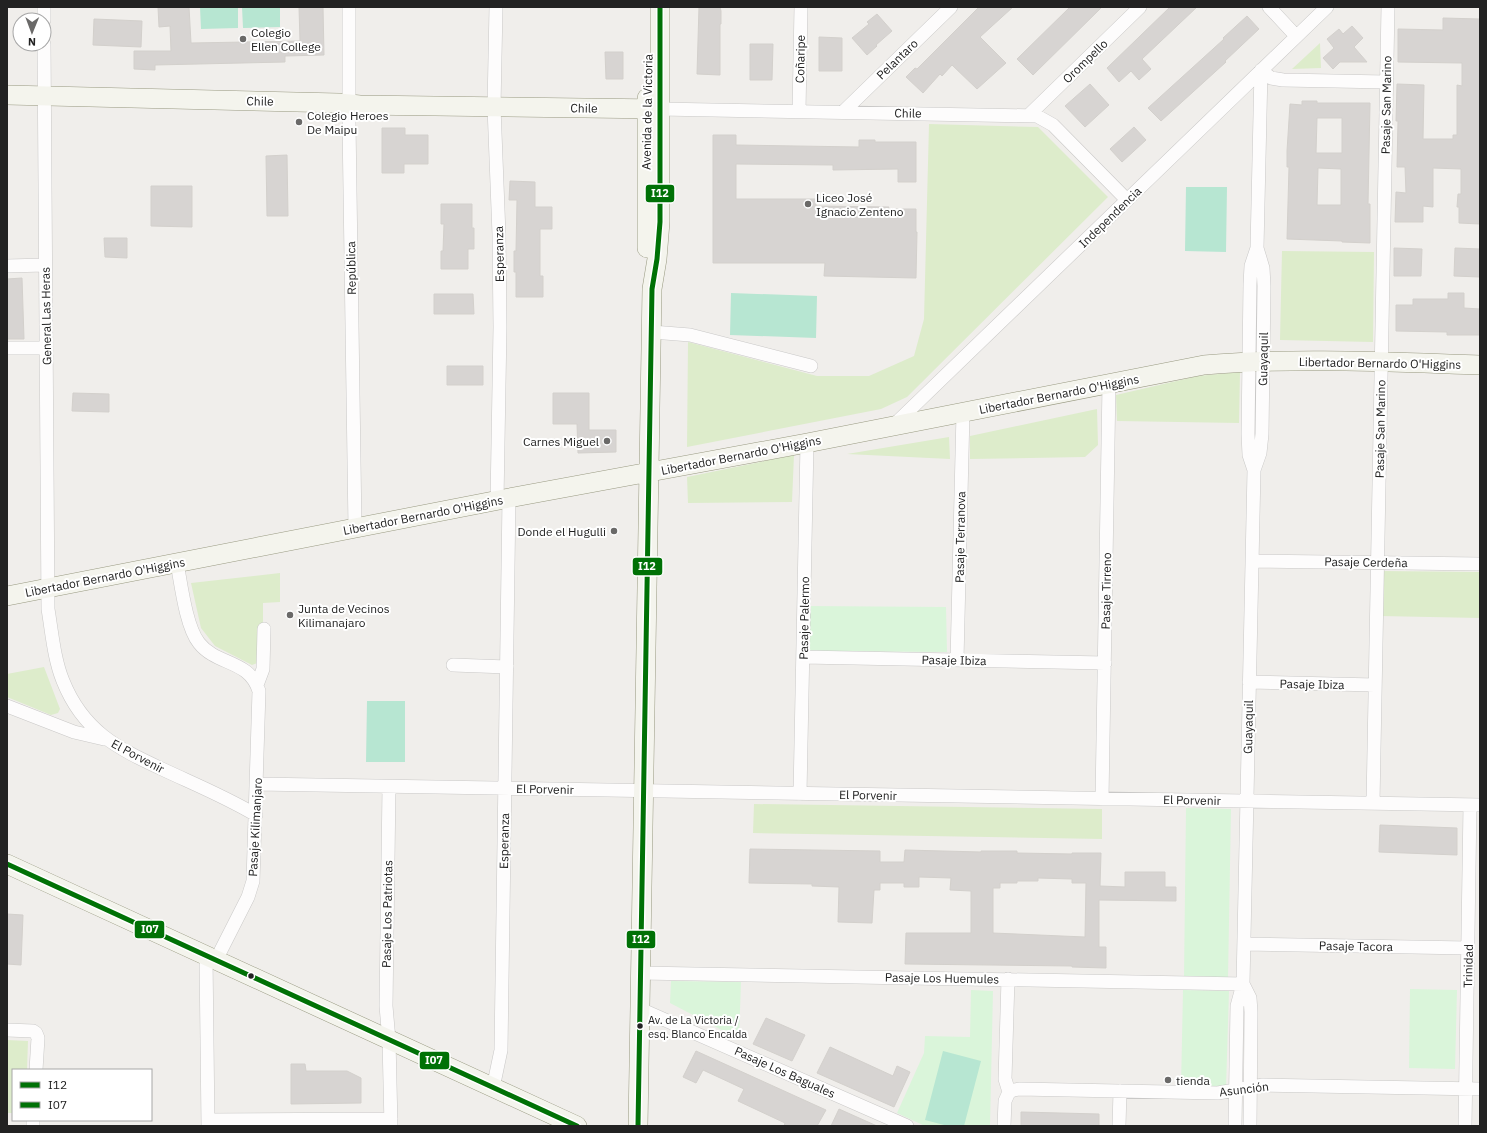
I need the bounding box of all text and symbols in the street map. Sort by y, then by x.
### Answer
north arrow [12,12,52,52]
place label: Colegio Ellen College [251,25,321,54]
marker: Colegio Ellen College [238,34,248,44]
street label: Coñaripe [792,34,808,83]
text: N [28,35,36,49]
street label: Pelantaro [873,35,921,82]
street label: Orompello [1059,36,1111,86]
street label: Avenida de la Victoria [638,53,656,170]
street label: Pasaje San Marino [1378,55,1394,154]
street label: Chile [246,93,274,109]
street label: Chile [570,100,598,116]
street label: Chile [894,105,922,121]
place label: Colegio Heroes De Maipu [307,108,389,137]
marker: Colegio Heroes De Maipu [294,117,304,127]
street label: Independencia [1076,183,1145,251]
line badge: I12 [645,184,675,203]
text: I12 [651,186,669,200]
place label: Liceo José Ignacio Zenteno [816,190,904,219]
marker: Liceo José Ignacio Zenteno [803,199,813,209]
street label: Esperanza [491,225,507,282]
street label: República [343,241,359,295]
street label: General Las Heras [38,267,54,365]
street label: Guayaquil [1255,332,1271,386]
street label: Libertador Bernardo O'Higgins [1299,354,1462,372]
street label: Libertador Bernardo O'Higgins [978,371,1140,417]
street label: Pasaje San Marino [1372,379,1388,478]
street label: Libertador Bernardo O'Higgins [660,432,822,478]
place label: Carnes Miguel [523,434,599,449]
marker: Carnes Miguel [602,436,612,446]
street label: Pasaje Terranova [952,490,968,583]
street label: Libertador Bernardo O'Higgins [342,492,504,538]
place label: Donde el Hugulli [517,524,606,539]
marker: Donde el Hugulli [609,526,619,536]
street label: Pasaje Tirreno [1098,552,1114,630]
street label: Libertador Bernardo O'Higgins [24,554,186,600]
street label: Pasaje Cerdeña [1324,554,1408,570]
line badge: I12 [632,557,663,576]
text: I12 [638,559,656,573]
street label: Pasaje Palermo [796,576,812,660]
place label: Junta de Vecinos Kilimanajaro [298,601,390,630]
marker: Junta de Vecinos Kilimanajaro [285,610,295,620]
street label: Pasaje Ibiza [921,652,987,668]
street label: Pasaje Ibiza [1279,676,1345,692]
street label: Guayaquil [1240,700,1256,754]
street label: El Porvenir [109,736,168,777]
street label: Pasaje Kilimanjaro [245,777,265,877]
street label: El Porvenir [516,781,575,797]
street label: El Porvenir [839,787,898,803]
street label: El Porvenir [1163,792,1222,808]
street label: Esperanza [496,812,512,869]
street label: Pasaje Los Patriotas [379,860,395,968]
line badge: I07 [134,920,165,939]
text: I07 [141,922,159,936]
line badge: I12 [626,930,656,949]
text: I12 [632,932,650,946]
street label: Pasaje Tacora [1319,938,1394,954]
street label: Trinidad [1460,944,1476,988]
street label: Pasaje Los Huemules [885,970,999,986]
unlabelled marker [246,971,256,981]
place label: Av. de La Victoria / esq. Blanco Encalda [648,1013,747,1041]
marker: Av. de La Victoria / esq. Blanco Encalda [635,1021,645,1031]
street label: Pasaje Los Baguales [732,1043,838,1101]
line badge: I07 [419,1051,450,1070]
text: I07 [425,1053,443,1067]
legend [12,1069,152,1121]
place label: tienda [1176,1073,1211,1088]
marker: tienda [1163,1075,1173,1085]
text: I12 [48,1077,67,1092]
street label: Asunción [1218,1079,1270,1099]
text: I07 [48,1097,67,1112]

